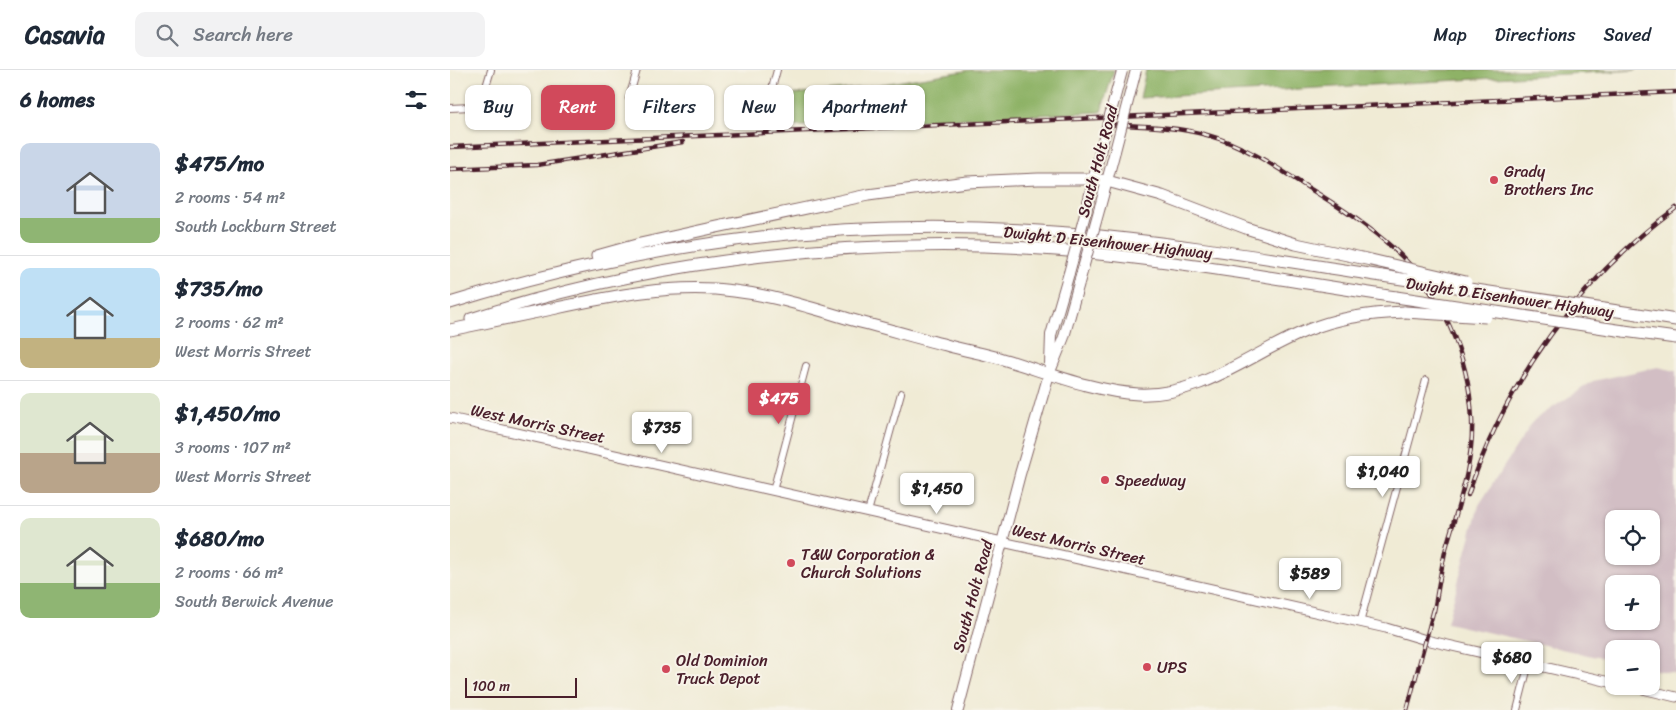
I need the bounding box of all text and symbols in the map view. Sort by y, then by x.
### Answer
search box [135,12,485,57]
text: Casavia [25,14,105,56]
text: Search here [193,18,293,51]
text: Map [1434,19,1467,51]
text: Directions [1495,19,1576,51]
text: Saved [1604,19,1651,51]
icon: search [153,21,181,49]
text: 6 homes [20,81,95,119]
chip: Buy [465,85,531,130]
chip: Rent [541,85,615,130]
chip: Filters [625,85,714,130]
chip: New [724,85,794,130]
chip: Apartment [804,85,925,130]
icon: filters [402,86,430,114]
street label: South Holt Road [1069,100,1127,221]
text: $475/mo [175,145,264,183]
place label: Grady Brothers Inc [1504,157,1593,204]
icon: home [60,163,120,223]
marker: Grady Brothers Inc [1488,174,1500,186]
text: 2 rooms · 54 m² [175,183,285,212]
text: South Lockburn Street [175,212,337,241]
street label: Dwight D Eisenhower Highway [1002,217,1215,268]
street label: Dwight D Eisenhower Highway [1404,269,1617,327]
text: $735/mo [175,270,263,308]
icon: home [60,288,120,348]
text: 2 rooms · 62 m² [175,308,284,337]
text: West Morris Street [175,337,311,366]
pin: $475 [749,382,809,425]
text: $475 [759,384,799,413]
text: $1,450/mo [175,395,280,433]
street label: West Morris Street [468,395,608,452]
pin: $735 [632,412,692,454]
icon: home [60,413,120,473]
text: $735 [643,413,681,442]
text: 3 rooms · 107 m² [175,433,291,462]
pin: $1,040 [1342,456,1424,498]
text: $1,040 [1357,457,1409,486]
text: West Morris Street [175,462,311,491]
place label: Speedway [1115,466,1186,495]
pin: $1,450 [896,472,978,515]
text: $1,450 [911,474,963,503]
marker: Speedway [1099,474,1111,486]
map controls [1605,510,1660,695]
button: locate [1605,510,1660,565]
street label: West Morris Street [1009,515,1149,574]
text: $680/mo [175,520,264,558]
street label: South Holt Road [944,535,1002,656]
icon: home [60,538,120,598]
place label: T&W Corporation & Church Solutions [801,540,935,587]
marker: T&W Corporation & Church Solutions [785,557,797,569]
text: 2 rooms · 66 m² [175,558,284,587]
pin: $589 [1280,558,1340,600]
text: $589 [1290,559,1330,588]
button: + [1605,575,1660,630]
text: South Berwick Avenue [175,587,334,616]
button: − [1605,640,1660,695]
pin: $680 [1482,642,1542,684]
text: $680 [1492,643,1532,672]
place label: Old Dominion Truck Depot [676,646,768,693]
place label: UPS [1157,653,1187,682]
marker: UPS [1141,661,1153,673]
marker: Old Dominion Truck Depot [660,663,672,675]
text: 100 m [472,674,510,699]
scale bar [465,675,578,698]

